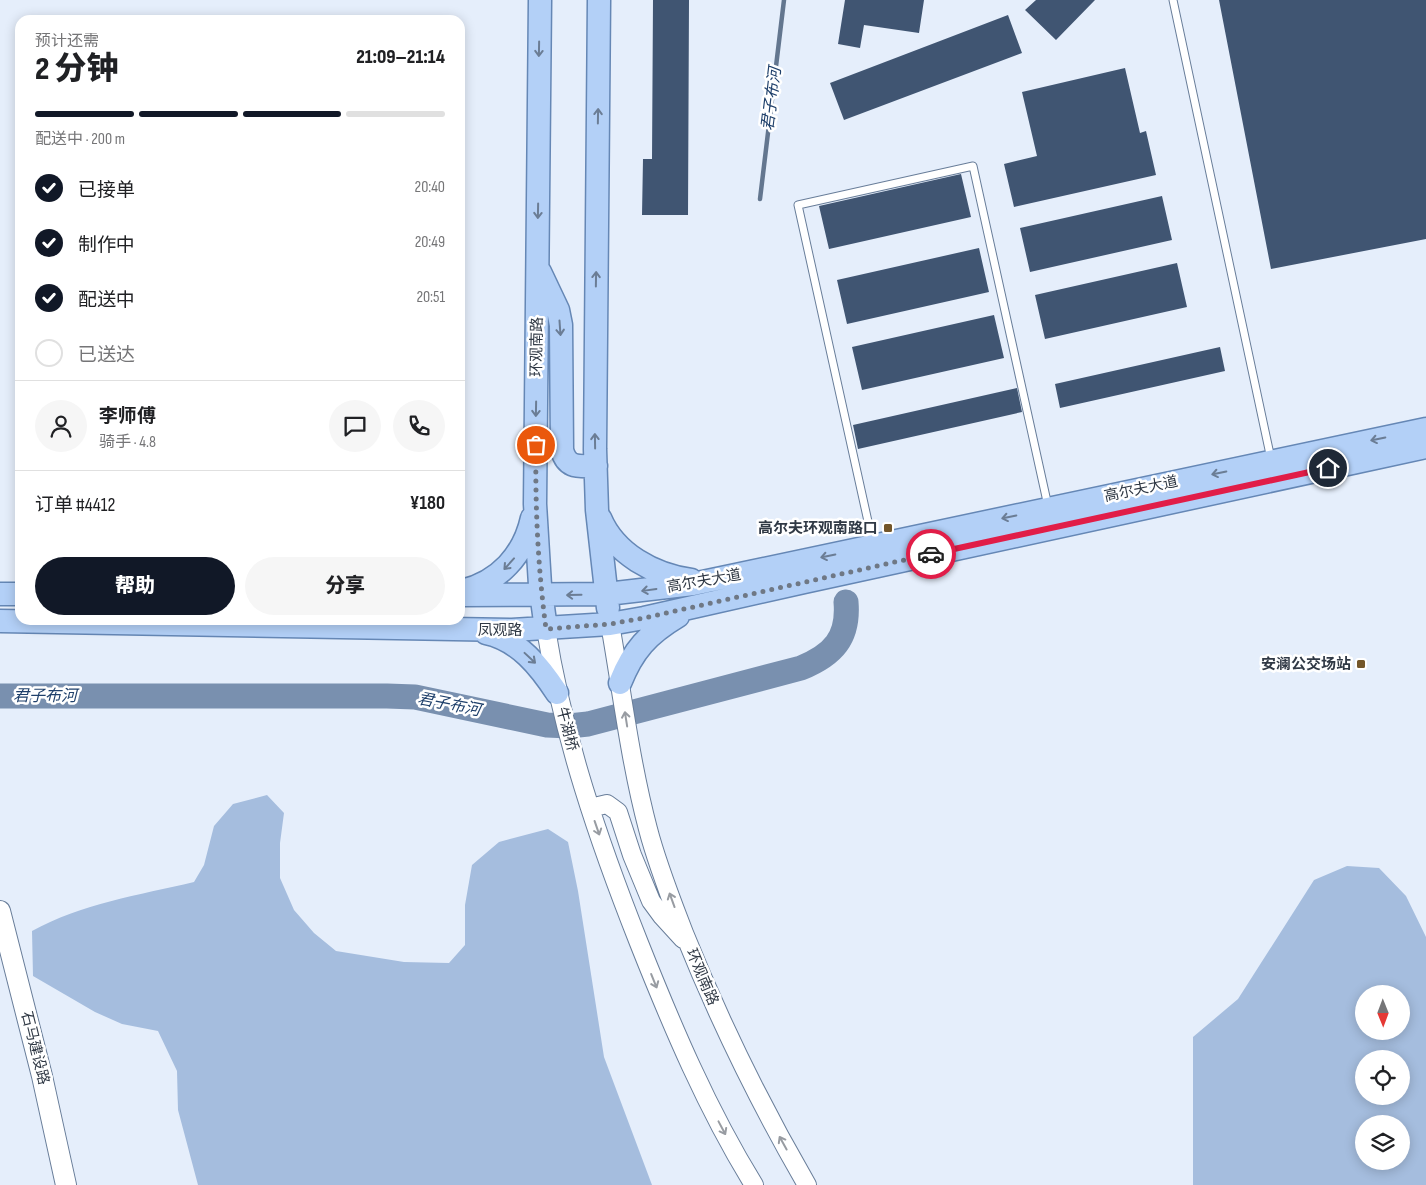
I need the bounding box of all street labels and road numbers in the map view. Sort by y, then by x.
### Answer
street label: 环观南路 [527,317,547,377]
street label: 高尔夫大道 [1102,472,1180,506]
street label: 高尔夫大道 [665,565,743,597]
street label: 凤观路 [477,621,523,640]
street label: 牛湖桥 [552,705,582,753]
street label: 环观南路 [682,946,722,1008]
street label: 石马建设路 [17,1009,53,1087]

